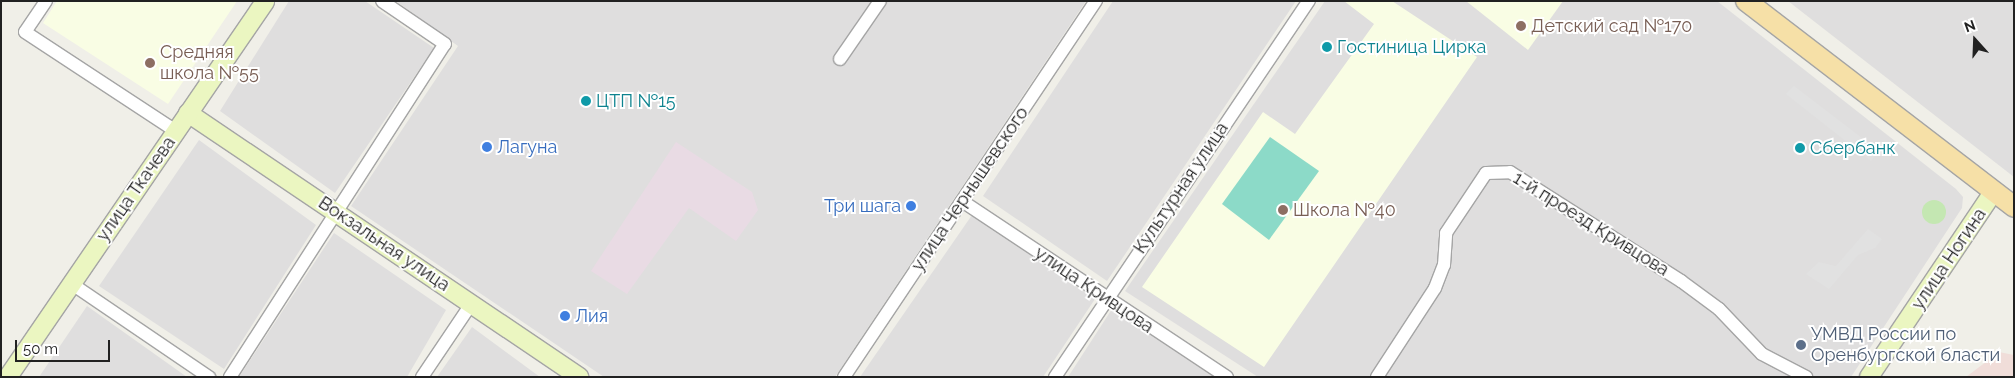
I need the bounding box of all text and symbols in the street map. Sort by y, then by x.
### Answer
place label: Детский сад №170 [1531,15,1692,37]
north arrow [1950,15,2000,65]
text: N [1962,17,1978,35]
marker: Детский сад №170 [1515,20,1527,32]
place label: Гостиница Цирка [1337,36,1486,58]
marker: Гостиница Цирка [1321,41,1333,53]
place label: Средняя школа №55 [160,42,259,84]
marker: Средняя школа №55 [144,57,156,69]
place label: ЦТП №15 [596,90,676,112]
marker: ЦТП №15 [580,95,592,107]
street label: улица Чернышевского [907,103,1033,275]
street label: Культурная улица [1129,118,1233,258]
street label: улица Ткачева [92,132,180,246]
place label: Лагуна [497,136,557,158]
place label: Сбербанк [1810,137,1896,159]
marker: Лагуна [481,141,493,153]
marker: Сбербанк [1794,142,1806,154]
street label: 1-й проезд Кривцова [1509,167,1673,281]
street label: Вокзальная улица [314,192,454,296]
place label: Три шага [824,195,901,217]
place label: Школа №40 [1293,199,1396,221]
marker: Три шага [905,200,917,212]
marker: Школа №40 [1277,204,1289,216]
street label: улица Ногина [1907,204,1991,314]
street label: улица Кривцова [1030,242,1158,338]
place label: Лия [575,305,608,327]
marker: Лия [559,310,571,322]
place label: УМВД России по Оренбургской бласти [1811,324,2000,366]
scale bar [18,330,112,362]
marker: УМВД России по Оренбургской бласти [1795,339,1807,351]
text: 50 m [23,340,58,358]

